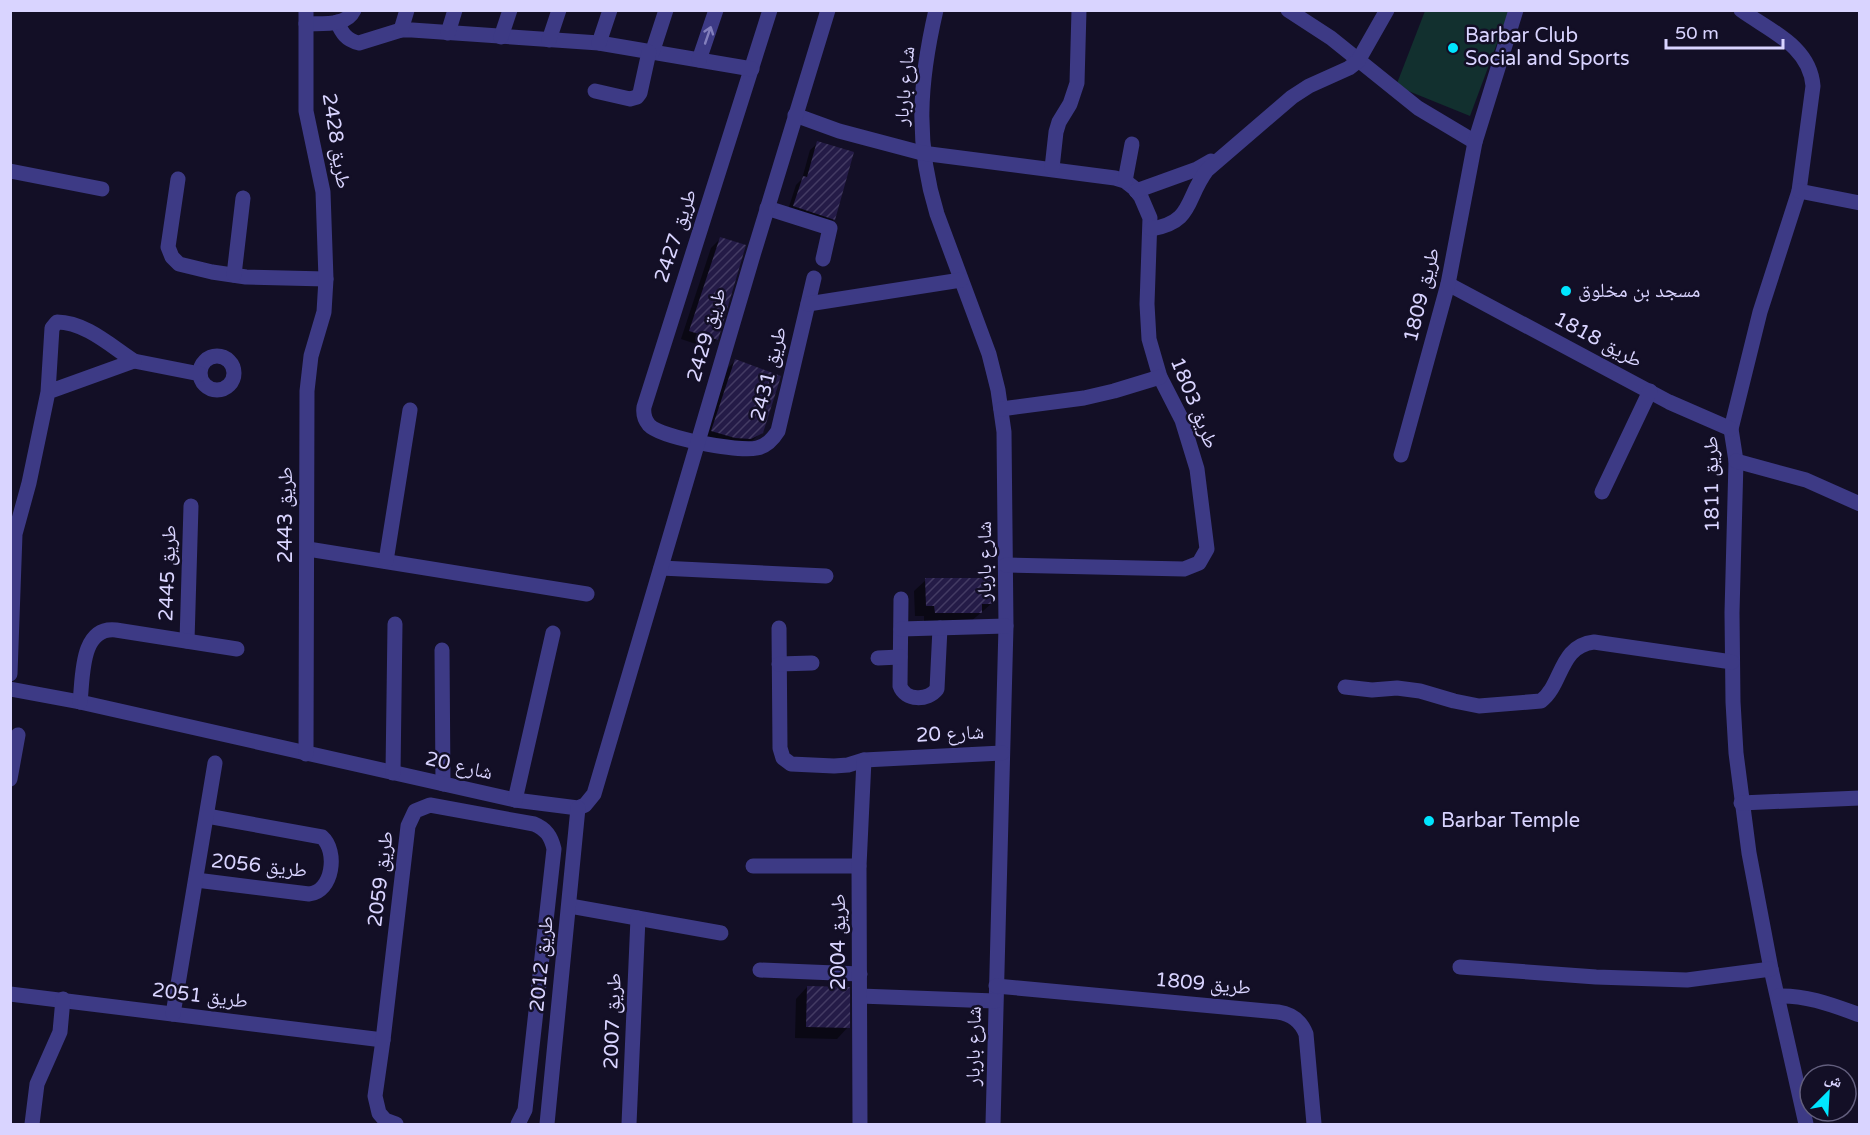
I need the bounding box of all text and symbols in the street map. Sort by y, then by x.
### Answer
scale bar [1666,12,1783,50]
text: 50 m [1675,22,1719,44]
place label: Barbar Club Social and Sports [1465,24,1630,71]
one-way arrow [703,27,714,45]
marker: Barbar Club Social and Sports [1446,41,1460,55]
street label: شارع باربار [889,45,920,128]
street label: طريق 2428 [317,91,355,191]
street label: طريق 2427 [650,186,702,286]
street label: طريق 1809 [1399,245,1445,345]
place label: مسجد بن مخلوق [1578,279,1700,303]
marker: مسجد بن مخلوق [1559,284,1573,298]
street label: طريق 2429 [682,285,732,385]
street label: طريق 1818 [1550,307,1646,373]
street label: طريق 2431 [746,324,792,424]
street label: طريق 1803 [1165,354,1223,452]
street label: طريق 1811 [1699,436,1725,532]
street label: طريق 2443 [274,467,298,563]
street label: شارع باربار [973,521,997,602]
street label: طريق 2445 [154,524,182,622]
street label: شارع 20 [915,720,985,748]
street label: شارع 20 [423,747,495,785]
place label: Barbar Temple [1441,809,1580,833]
marker: Barbar Temple [1422,814,1436,828]
street label: طريق 2059 [363,830,399,928]
street label: طريق 2056 [210,849,308,883]
street label: طريق 2004 [827,894,851,990]
street label: طريق 2012 [525,915,559,1013]
street label: طريق 1809 [1154,968,1252,1000]
street label: طريق 2007 [599,972,627,1070]
street label: طريق 2051 [151,978,249,1014]
street label: شارع باربار [961,1006,987,1087]
north arrow [1798,1063,1858,1123]
text: ش [1822,1068,1846,1093]

